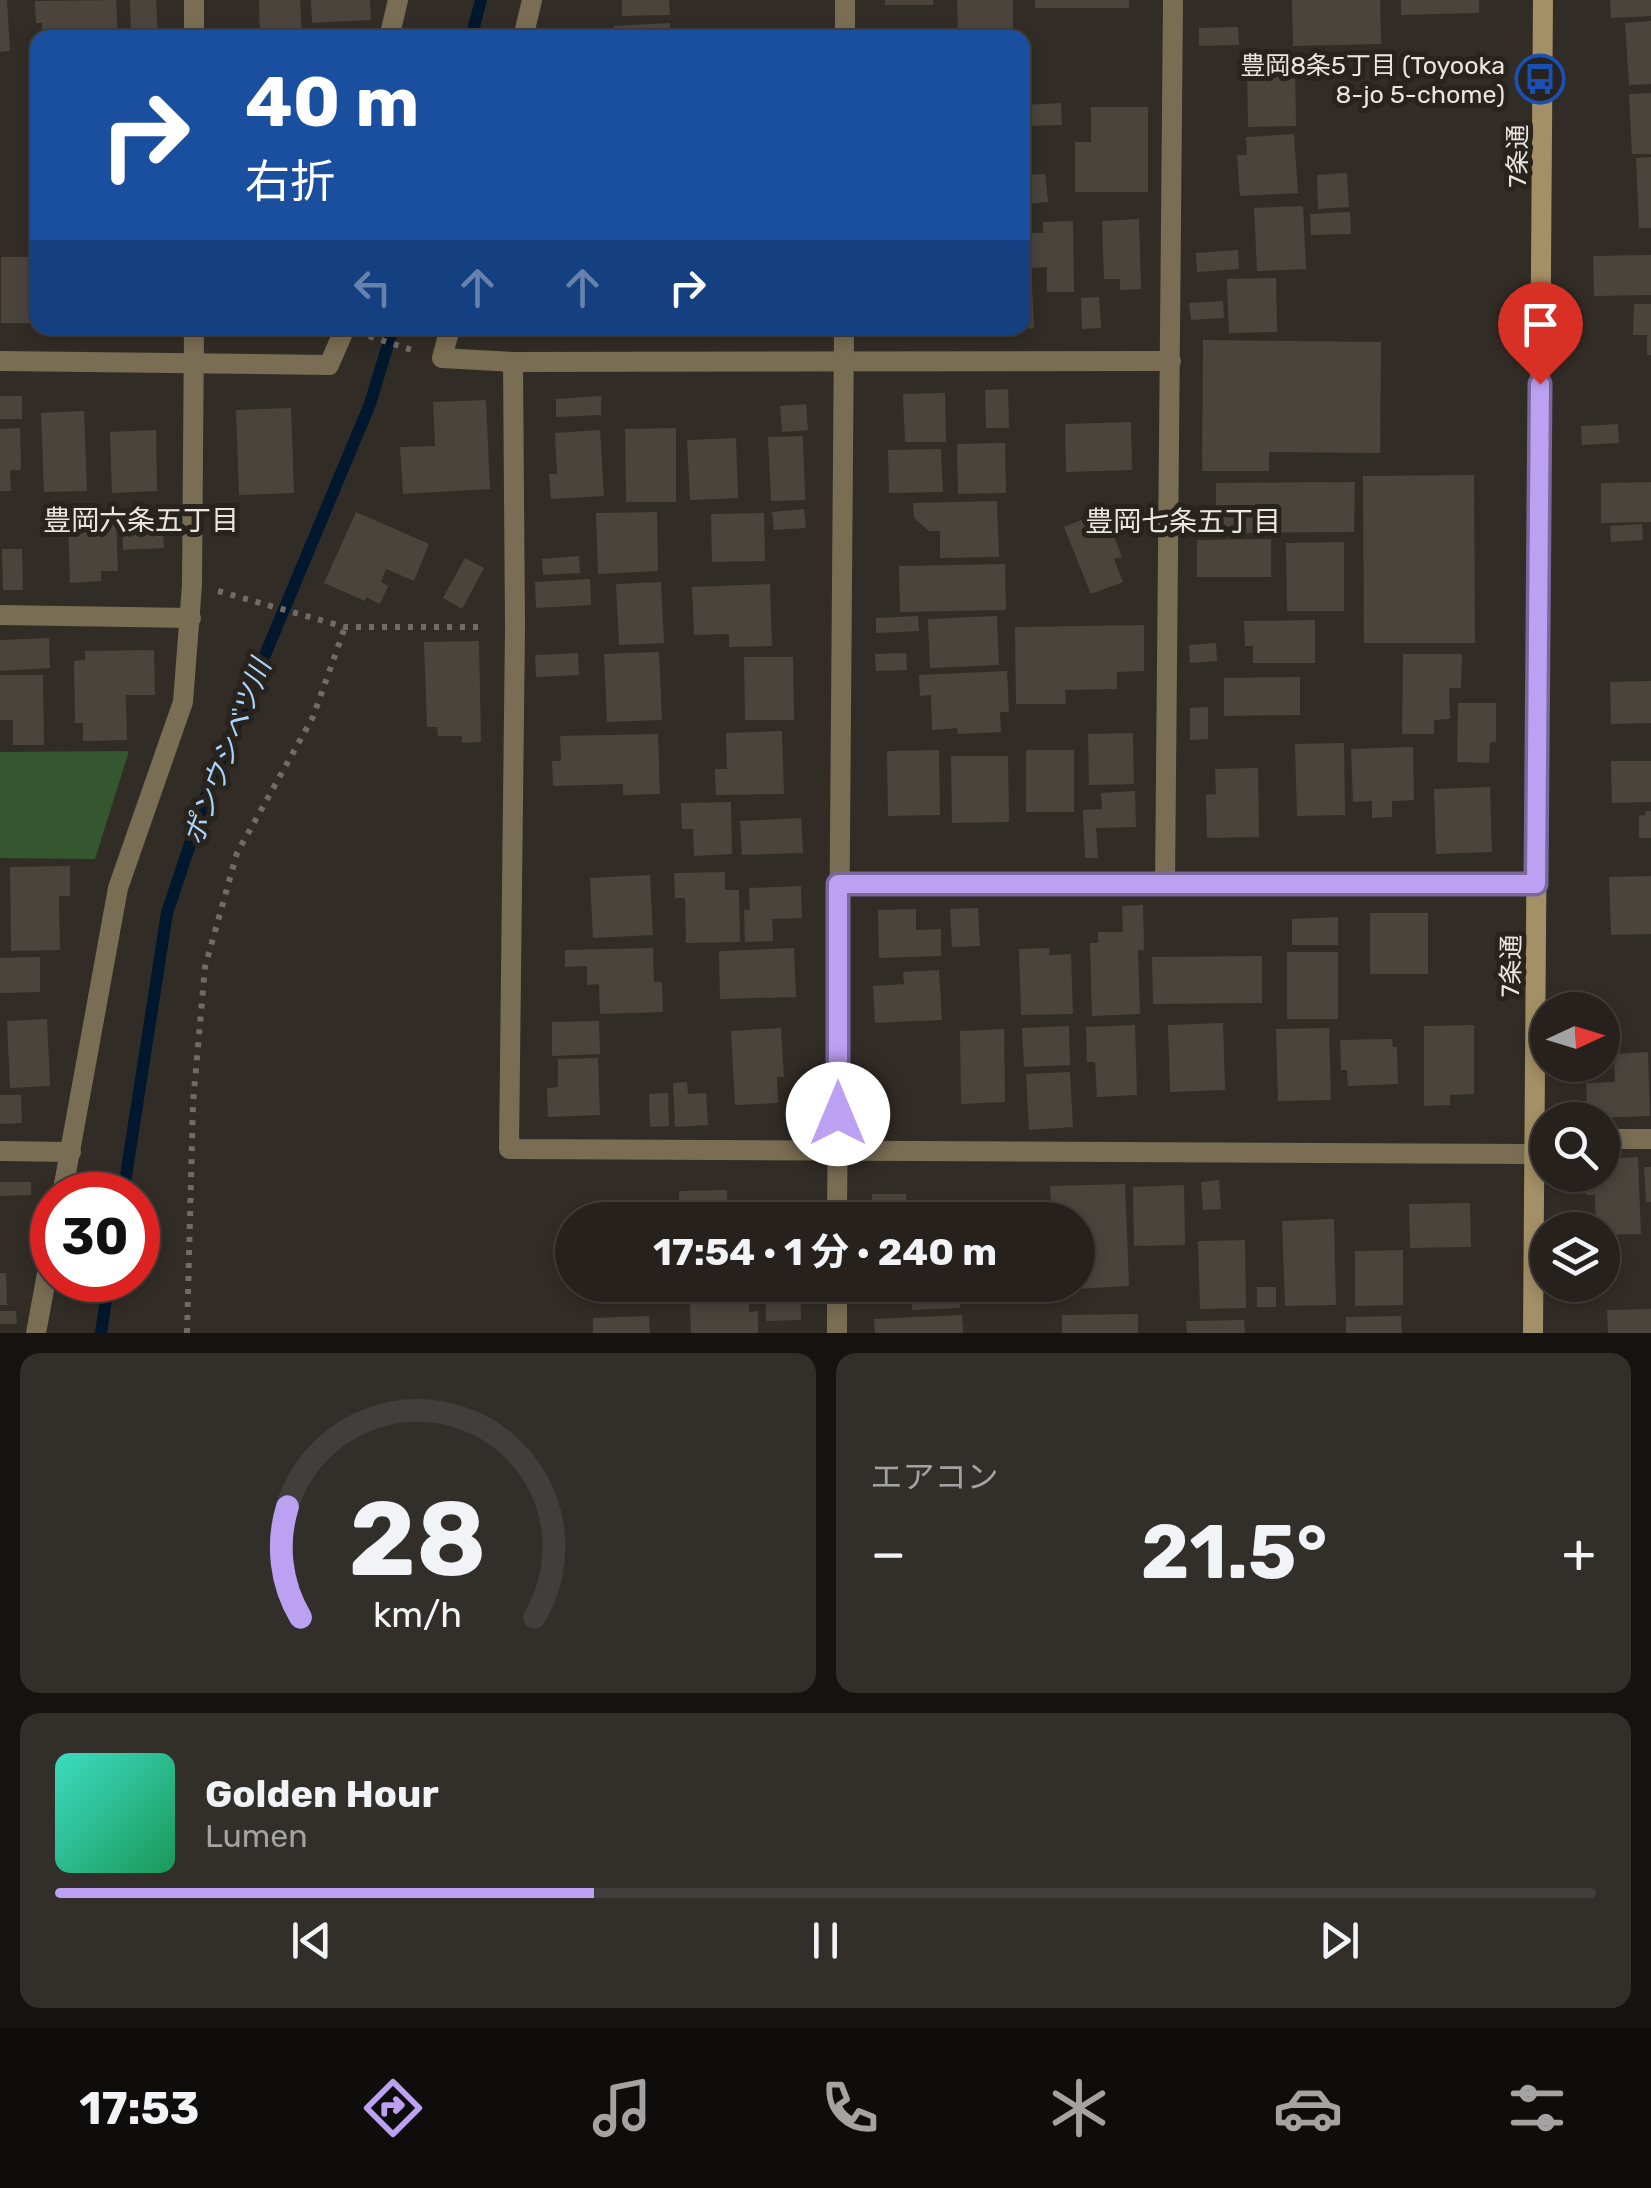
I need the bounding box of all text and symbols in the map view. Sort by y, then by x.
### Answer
place label: 豊岡8条5丁目 (Toyooka 8-jo 5-chome) [1240,51,1505,109]
bus stop icon: 豊岡8条5丁目 (Toyooka 8-jo 5-chome) [1514,53,1566,105]
text: 40 m [245,61,419,144]
icon: right [80,70,210,200]
street label: 7条通 [1503,125,1532,187]
text: 右折 [245,155,335,208]
icon: left [345,260,400,315]
icon: ahead [450,260,505,315]
icon: ahead [555,260,610,315]
icon: right [660,260,715,315]
pin [1498,282,1583,385]
icon: arrive [1513,297,1568,352]
district label: 豊岡六条五丁目 [43,504,239,537]
district label: 豊岡七条五丁目 [1085,505,1281,538]
water label: ポンウシベツ川 [176,652,279,849]
street label: 7条通 [1496,934,1526,998]
north arrow [1530,992,1620,1082]
map controls [1530,992,1620,1302]
position arrow [786,1062,890,1166]
button: search [1530,1102,1620,1192]
speed limit sign: 30 [30,1172,160,1302]
button: layers [1530,1212,1620,1302]
text: 17:54 · 1 分 · 240 m [653,1229,997,1275]
text: エアコン [871,1458,999,1496]
text: 28 [349,1478,487,1601]
text: 21.5° [1141,1508,1327,1597]
text: − [871,1521,906,1586]
text: + [1562,1521,1596,1586]
text: km/h [373,1594,462,1636]
text: Golden Hour [205,1771,439,1817]
text: Lumen [205,1817,308,1855]
icon: previous [284,1913,339,1968]
icon: pause [798,1913,853,1968]
icon: next [1312,1913,1367,1968]
icon: directions [358,2073,428,2143]
icon: music [587,2073,657,2143]
icon: phone [815,2073,885,2143]
icon: climate [1044,2073,1114,2143]
icon: car [1273,2073,1343,2143]
icon: filters [1502,2073,1572,2143]
text: 17:53 [79,2082,199,2135]

